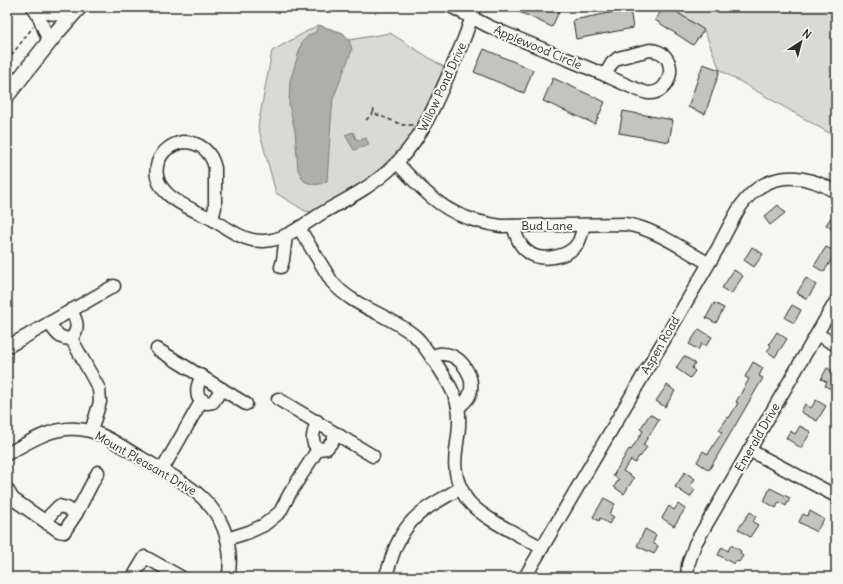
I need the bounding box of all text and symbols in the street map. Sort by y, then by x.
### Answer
street label: Applewood Circle [492,22,584,72]
north arrow [781,22,821,62]
text: N [800,26,814,42]
street label: Willow Pond Drive [415,40,469,134]
street label: Bud Lane [521,218,573,233]
street label: Aspen Road [637,313,683,377]
street label: Emerald Drive [731,400,783,474]
street label: Mount Pleasant Drive [93,428,199,498]

